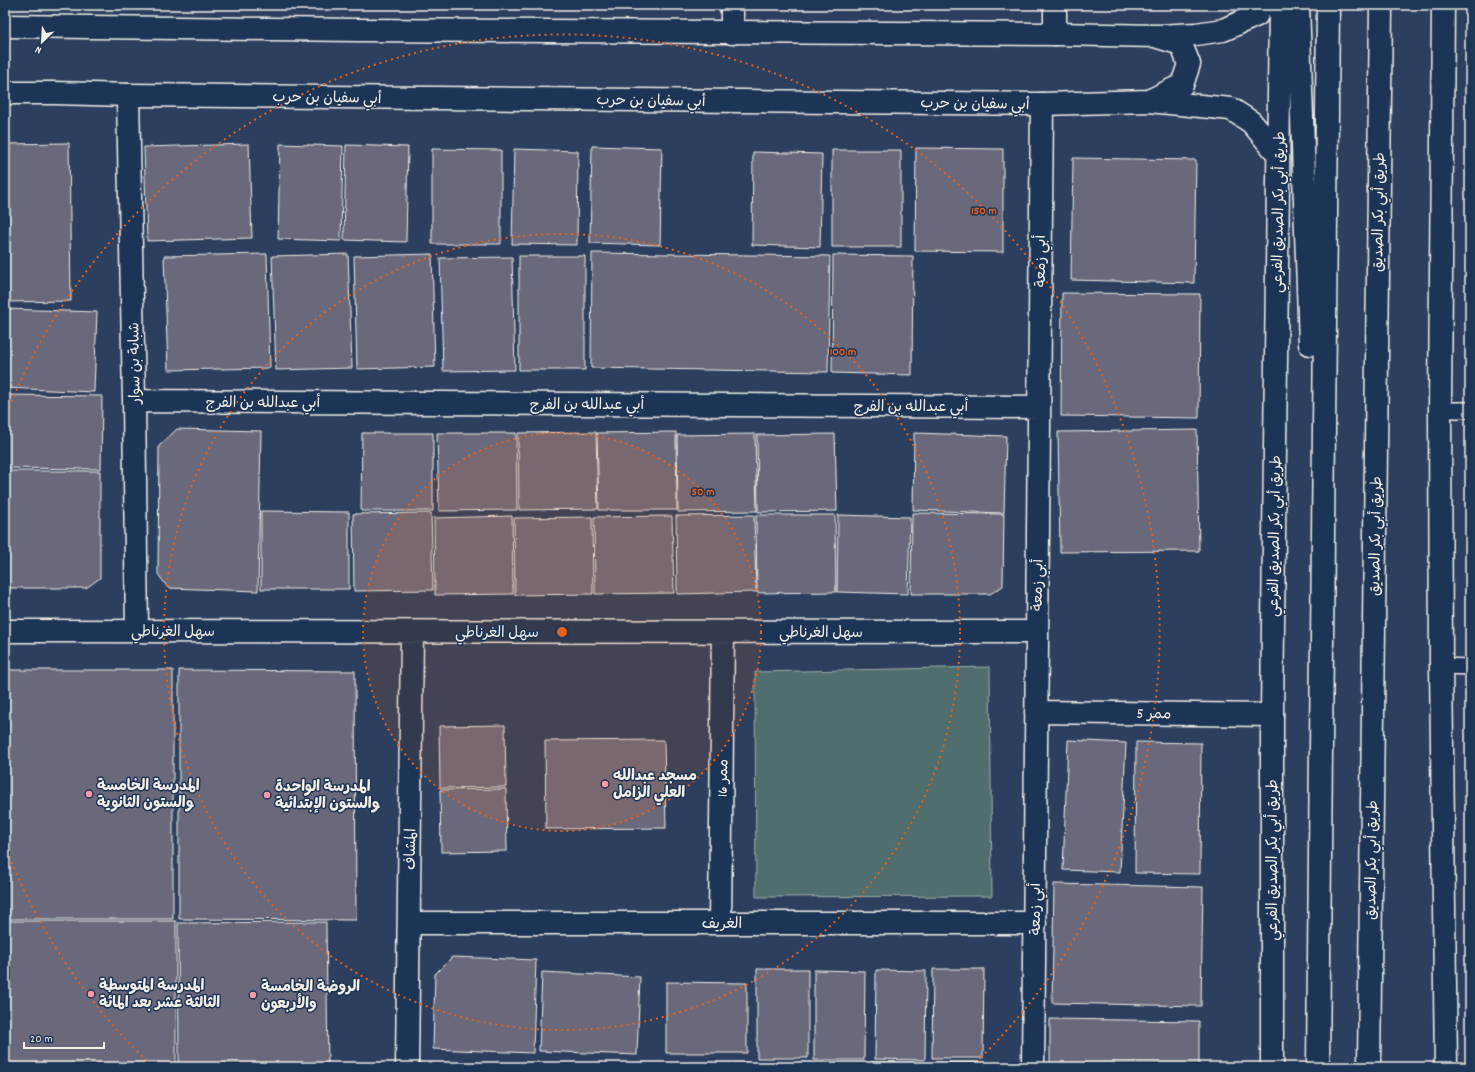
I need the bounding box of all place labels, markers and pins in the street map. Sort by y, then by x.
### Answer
centre of rings [555,625,569,639]
place label: مسجد عبدالله العلي الزامل [613,766,697,806]
place label: المدرسة الخامسة والستون الثانوية [97,776,200,815]
place label: المدرسة الواحدة والستون الإبتدائية [275,777,381,816]
marker: مسجد عبدالله العلي الزامل [600,779,610,789]
marker: المدرسة الخامسة والستون الثانوية [84,789,94,799]
marker: المدرسة الواحدة والستون الإبتدائية [262,790,272,800]
place label: المدرسة المتوسطة الثالثة عشر بعد المائة [99,976,220,1015]
place label: الروضة الخامسة والأربعون [261,977,360,1016]
marker: المدرسة المتوسطة الثالثة عشر بعد المائة [86,989,96,999]
marker: الروضة الخامسة والأربعون [248,990,258,1000]

